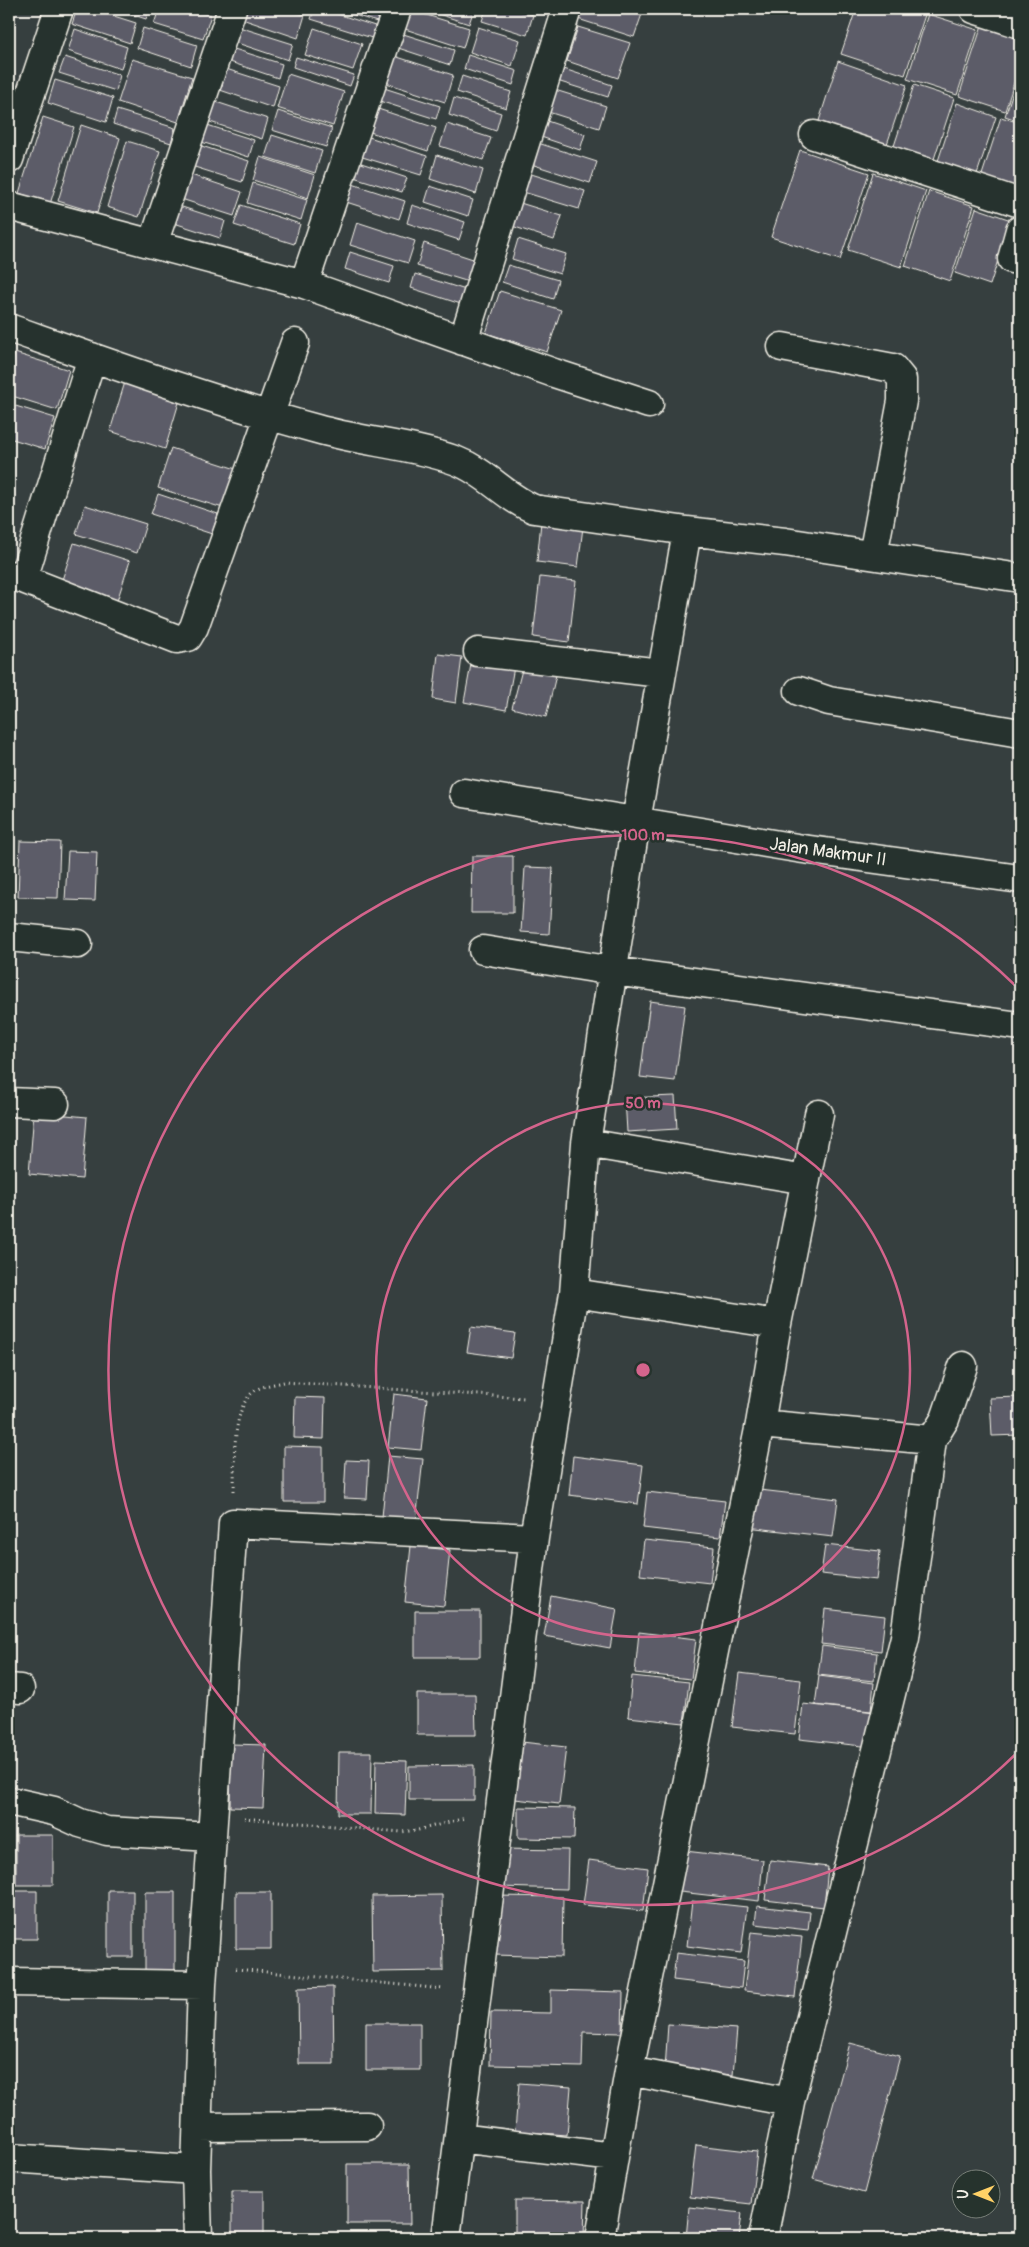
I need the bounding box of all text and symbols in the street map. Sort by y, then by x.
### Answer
text: 100 m [622,826,664,845]
street label: Jalan Makmur II [768,832,888,872]
text: 50 m [626,1094,660,1113]
centre of rings [634,1361,652,1379]
north arrow [952,2170,1002,2220]
text: U [955,2189,972,2199]

